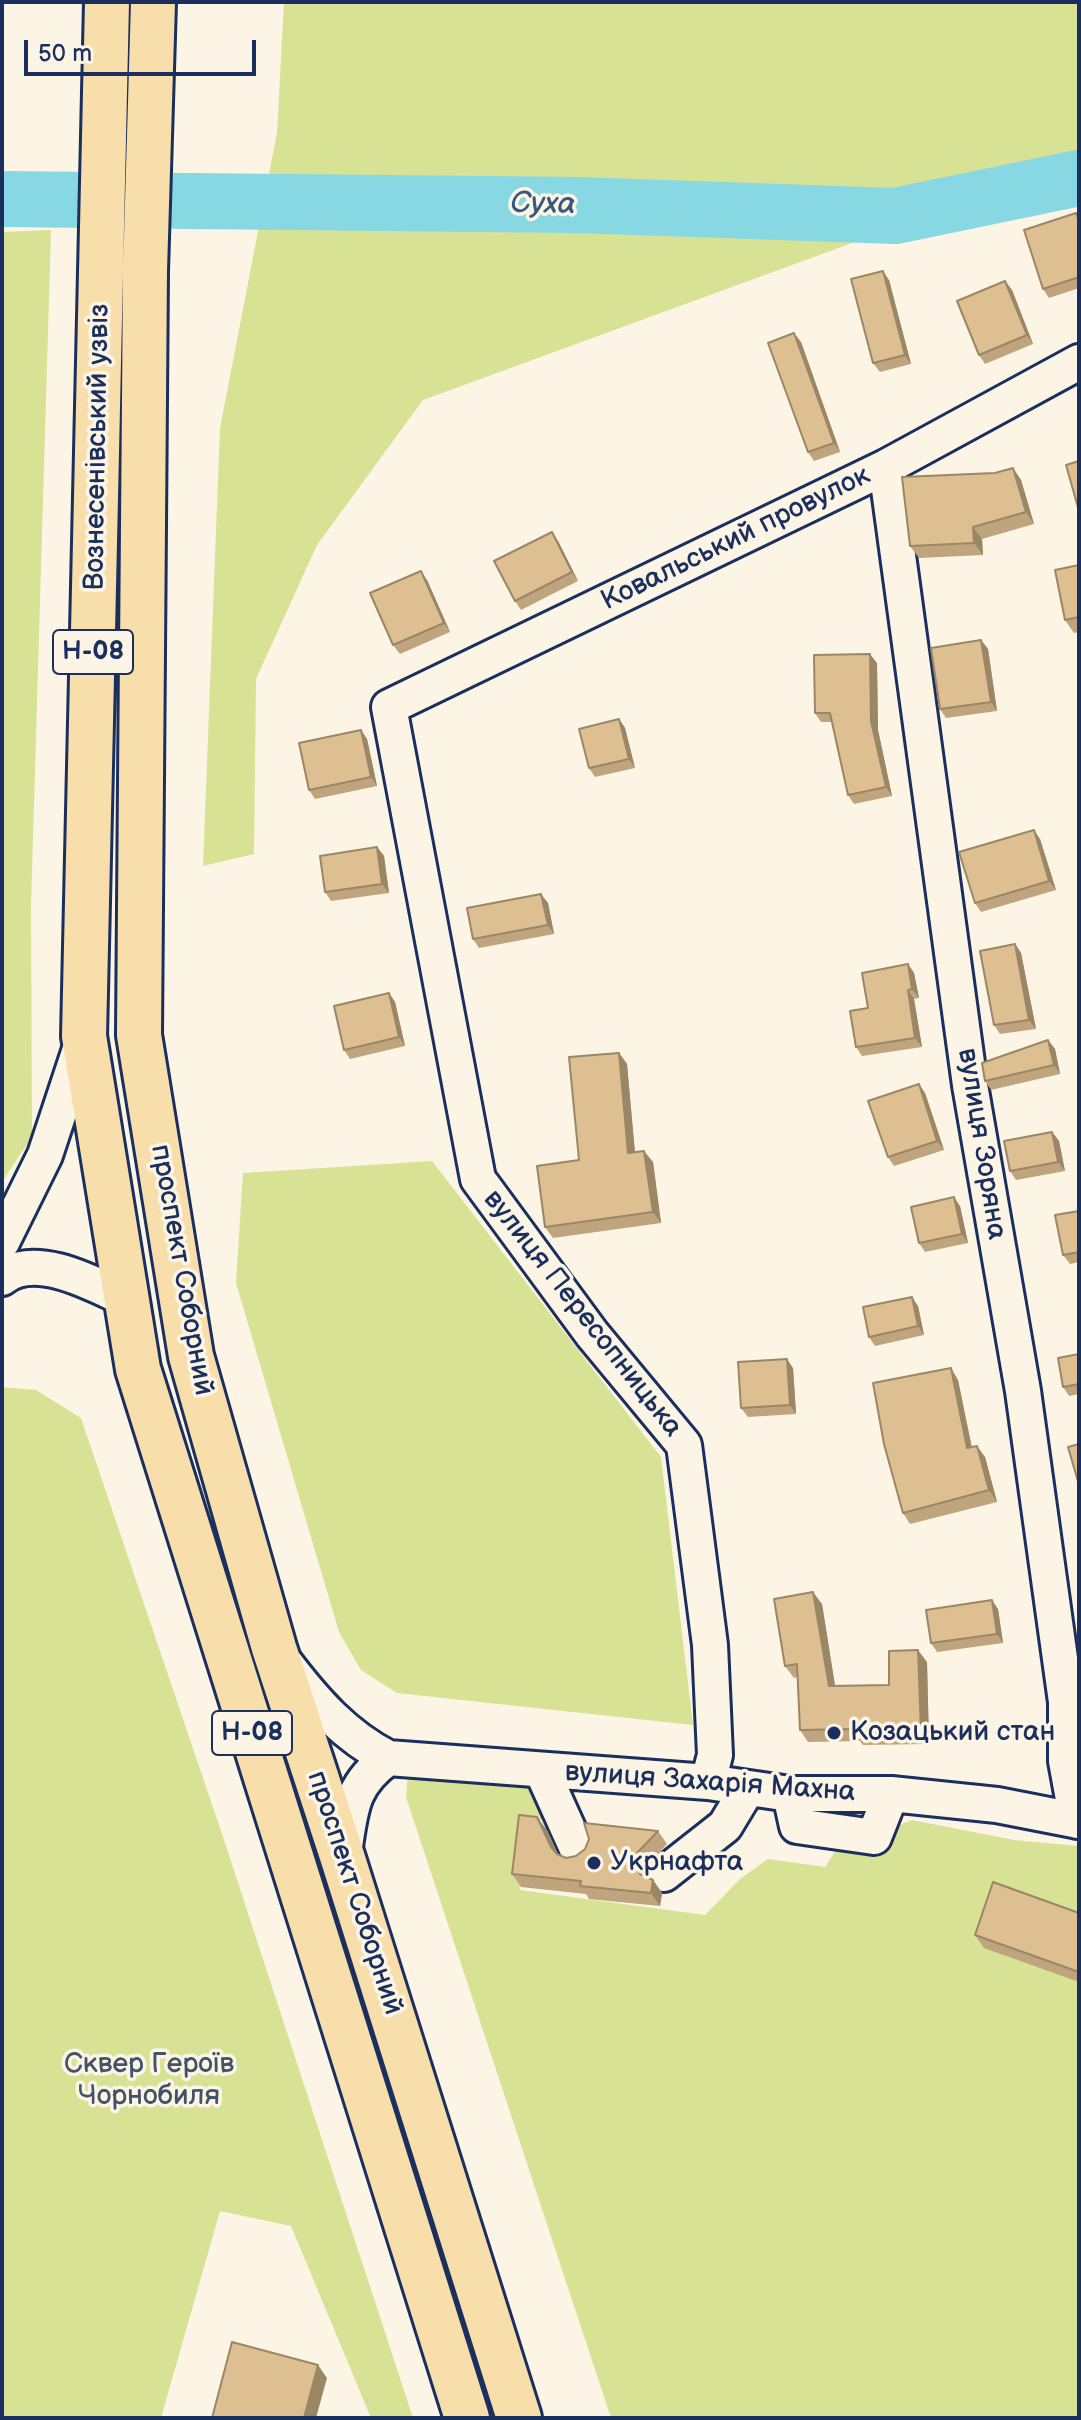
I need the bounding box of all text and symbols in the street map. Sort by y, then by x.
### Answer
scale bar [28,24,260,74]
text: 50 m [38,39,92,68]
water label: Суха [510,186,576,224]
street label: Вознесенівський узвіз [79,303,117,591]
street label: Ковальський провулок [596,459,876,619]
road number: Н-08 [53,630,133,674]
street label: вулиця Зоряна [949,1046,1013,1242]
street label: проспект Соборний [142,1142,220,1398]
street label: вулиця Пересопницька [475,1184,689,1444]
road number: Н-08 [212,1711,292,1755]
place label: Козацький стан [850,1716,1055,1750]
marker: Козацький стан [825,1724,843,1742]
street label: вулиця Захарія Махна [564,1756,856,1810]
street label: проспект Соборний [299,1767,409,2019]
place label: Укрнафта [610,1846,743,1880]
marker: Укрнафта [585,1854,603,1872]
park label: Сквер Героїв Чорнобиля [64,2048,234,2114]

